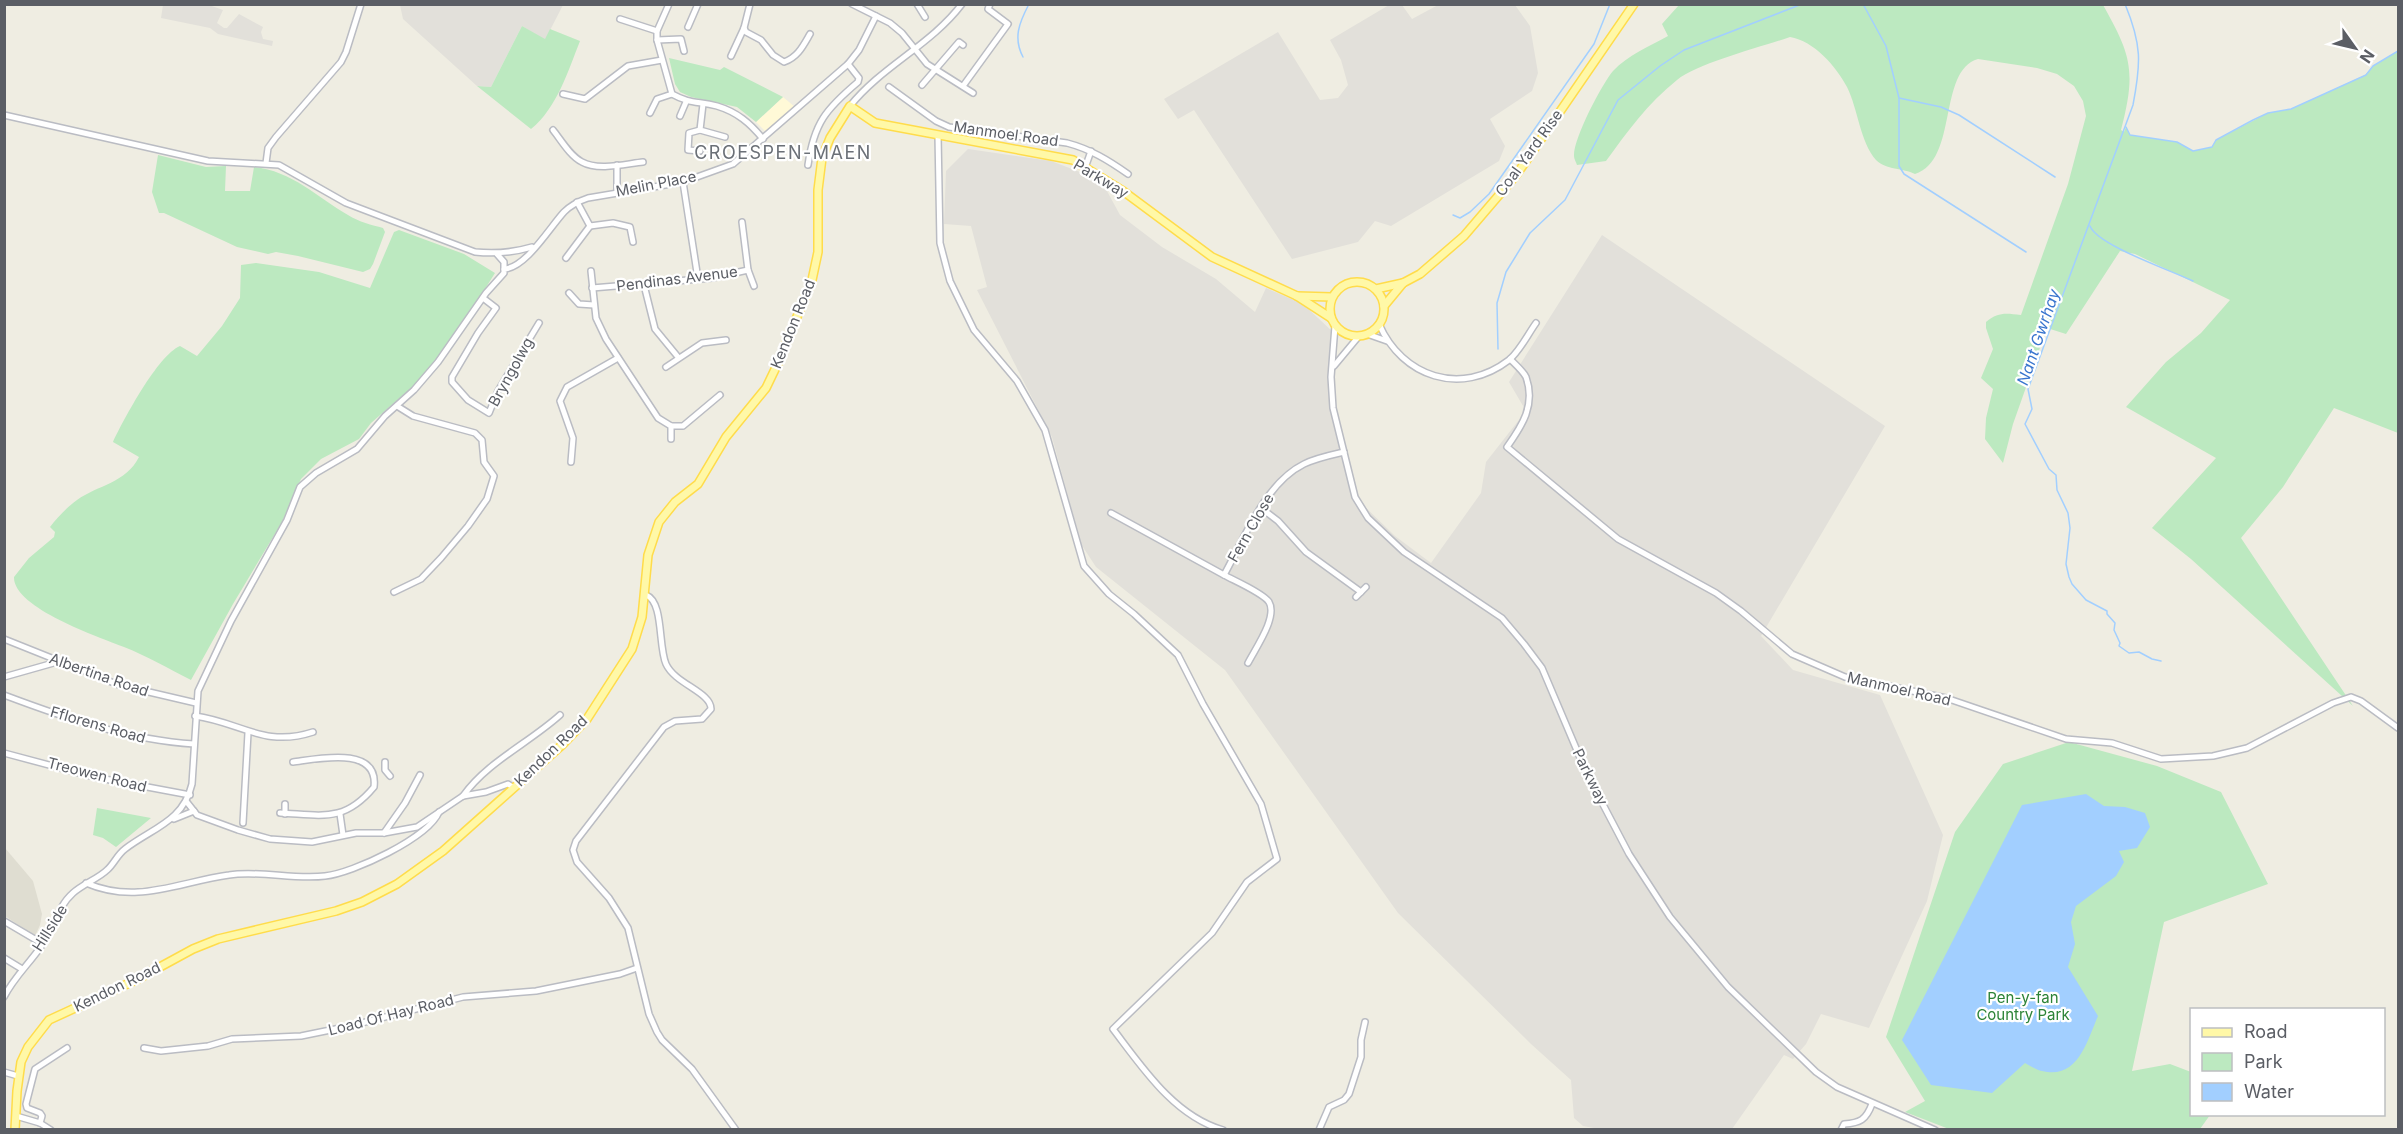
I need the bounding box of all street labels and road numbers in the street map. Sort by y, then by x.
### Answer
street label: Coal Yard Rise [1491,106,1566,200]
street label: Manmoel Road [952,117,1060,150]
street label: Parkway [1070,155,1133,203]
street label: Melin Place [614,166,698,201]
street label: Pendinas Avenue [615,262,739,295]
street label: Kendon Road [766,276,819,371]
street label: Bryngolwg [484,334,537,410]
street label: Fern Close [1223,490,1278,566]
street label: Albertina Road [47,649,151,700]
street label: Manmoel Road [1845,667,1953,710]
street label: Fflorens Road [48,702,148,747]
street label: Kendon Road [510,711,591,790]
street label: Parkway [1569,745,1613,809]
street label: Treowen Road [45,753,149,796]
street label: Hillside [28,901,71,955]
street label: Kendon Road [70,957,163,1016]
street label: Load Of Hay Road [326,990,456,1039]

